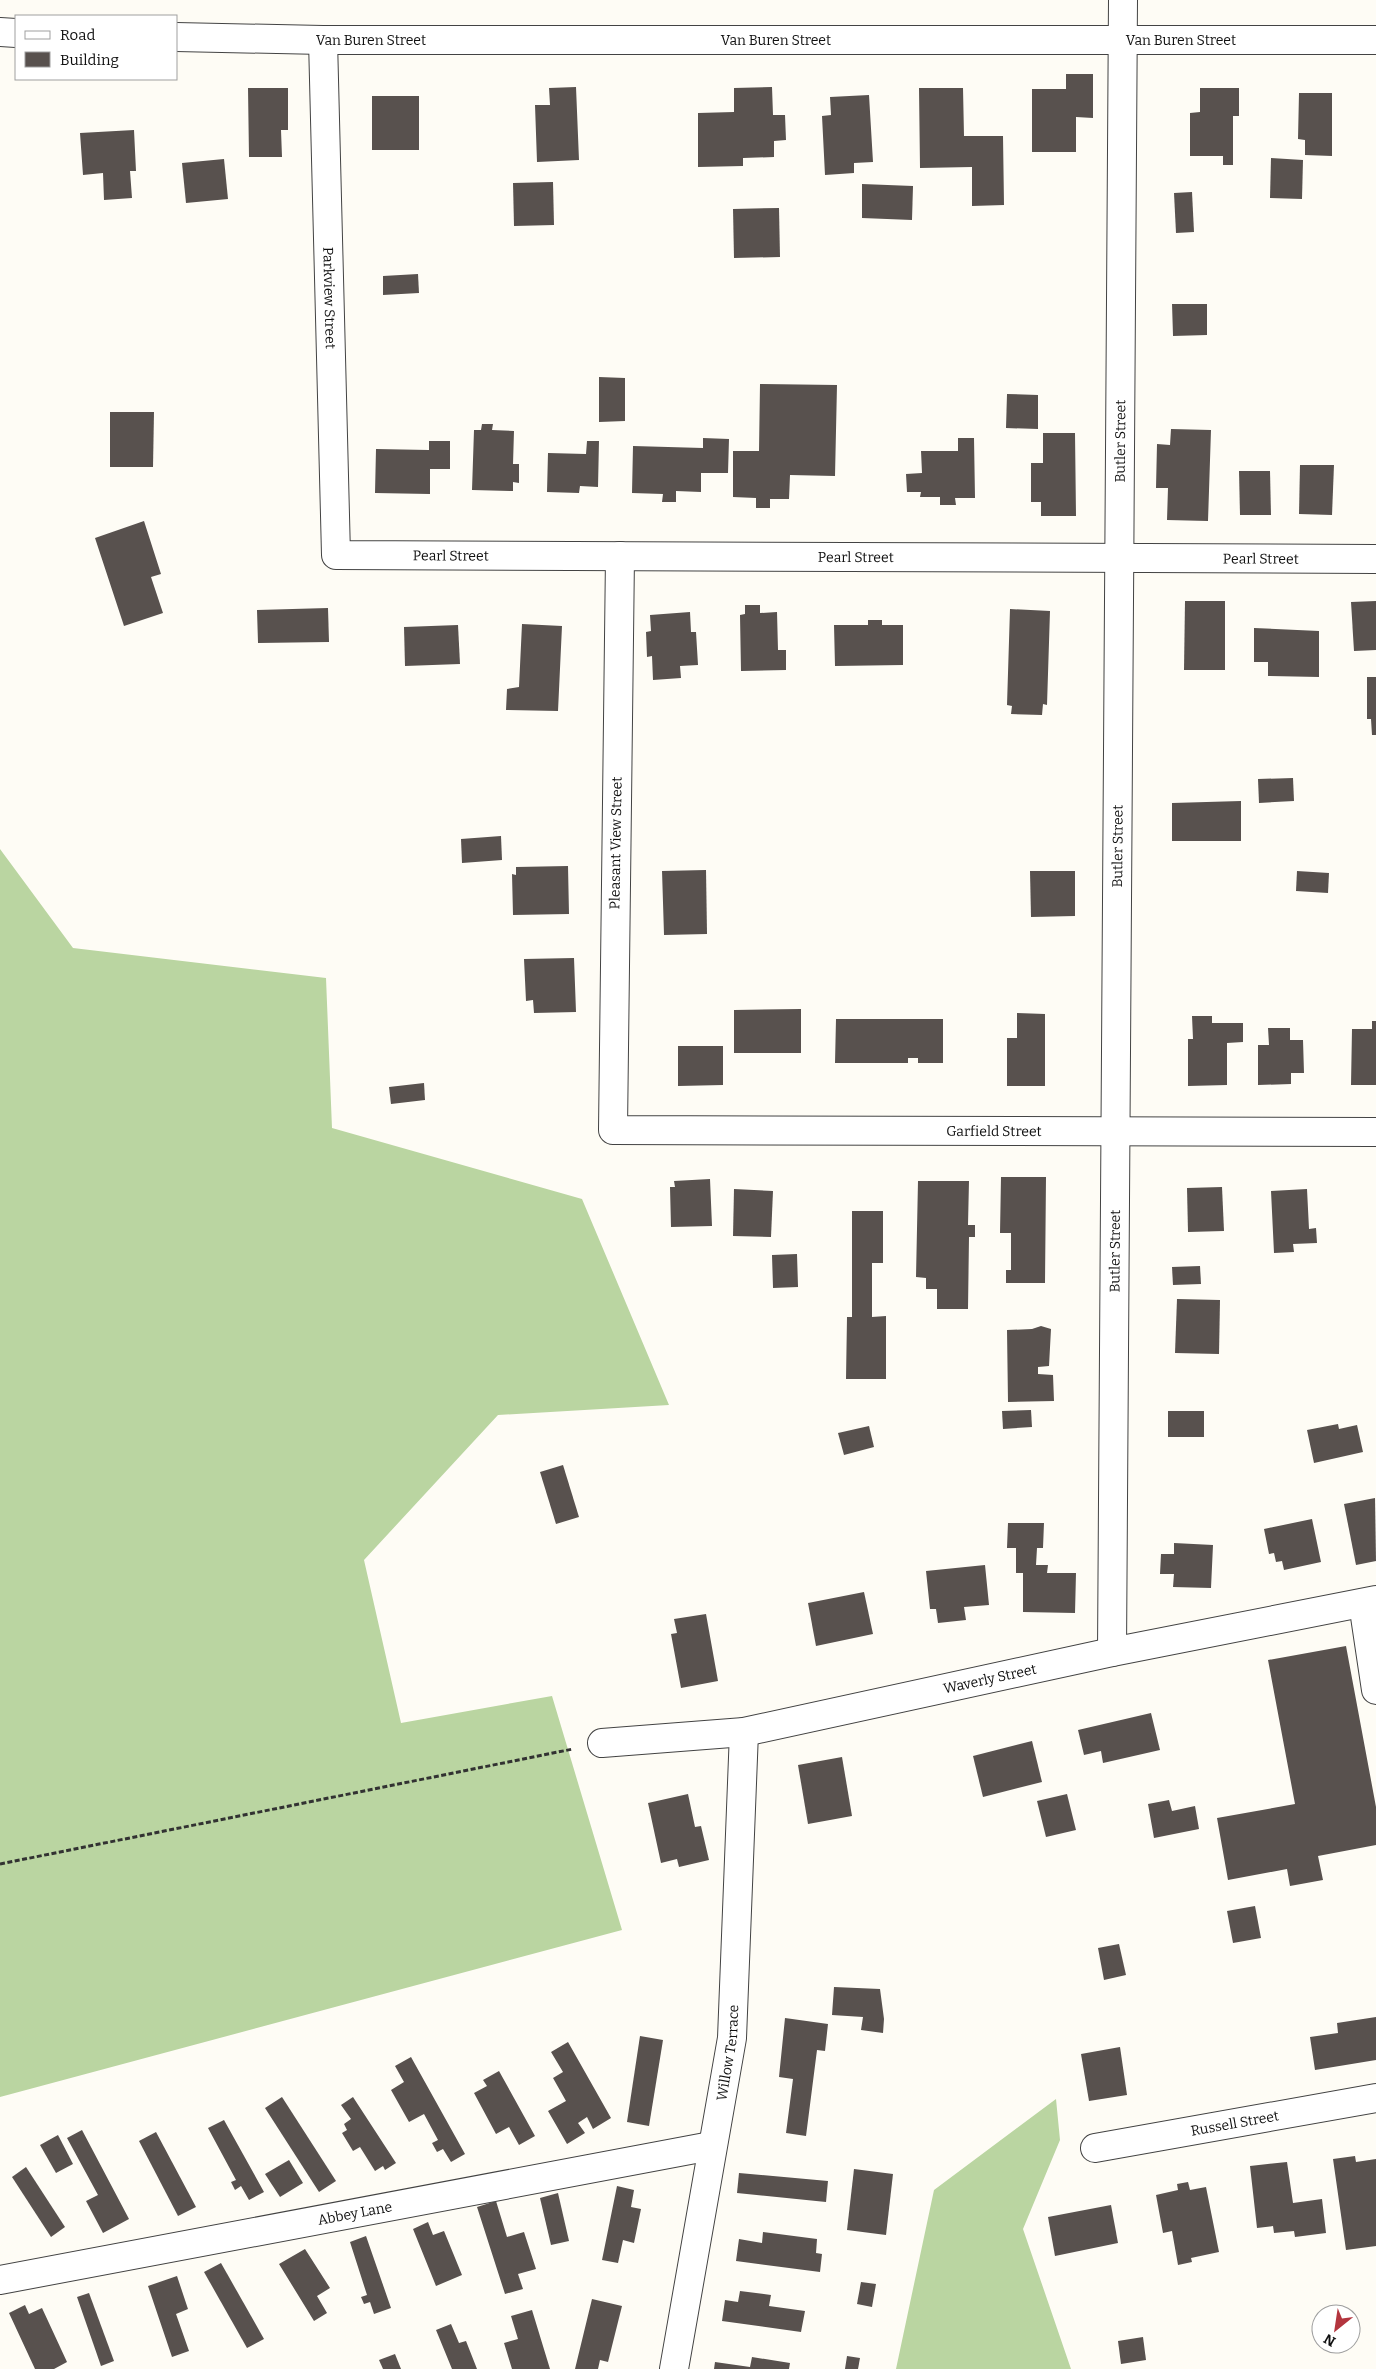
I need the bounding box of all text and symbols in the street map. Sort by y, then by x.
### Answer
legend [15,15,178,80]
text: Road [60,26,95,44]
street label: Van Buren Street [316,31,426,49]
street label: Van Buren Street [721,32,831,49]
street label: Van Buren Street [1126,32,1236,49]
text: Building [60,51,119,69]
street label: Parkview Street [320,247,339,349]
street label: Butler Street [1111,400,1129,482]
street label: Pearl Street [413,547,489,564]
street label: Pearl Street [818,548,894,566]
street label: Pearl Street [1223,550,1299,567]
street label: Pleasant View Street [606,776,626,910]
street label: Butler Street [1109,805,1126,887]
street label: Garfield Street [946,1122,1042,1140]
street label: Butler Street [1106,1210,1123,1292]
street label: Waverly Street [942,1660,1038,1697]
street label: Willow Terrace [713,2004,742,2102]
street label: Russell Street [1189,2107,1280,2139]
street label: Abbey Lane [316,2198,393,2228]
north arrow [1311,2304,1361,2354]
text: N [1321,2330,1339,2350]

